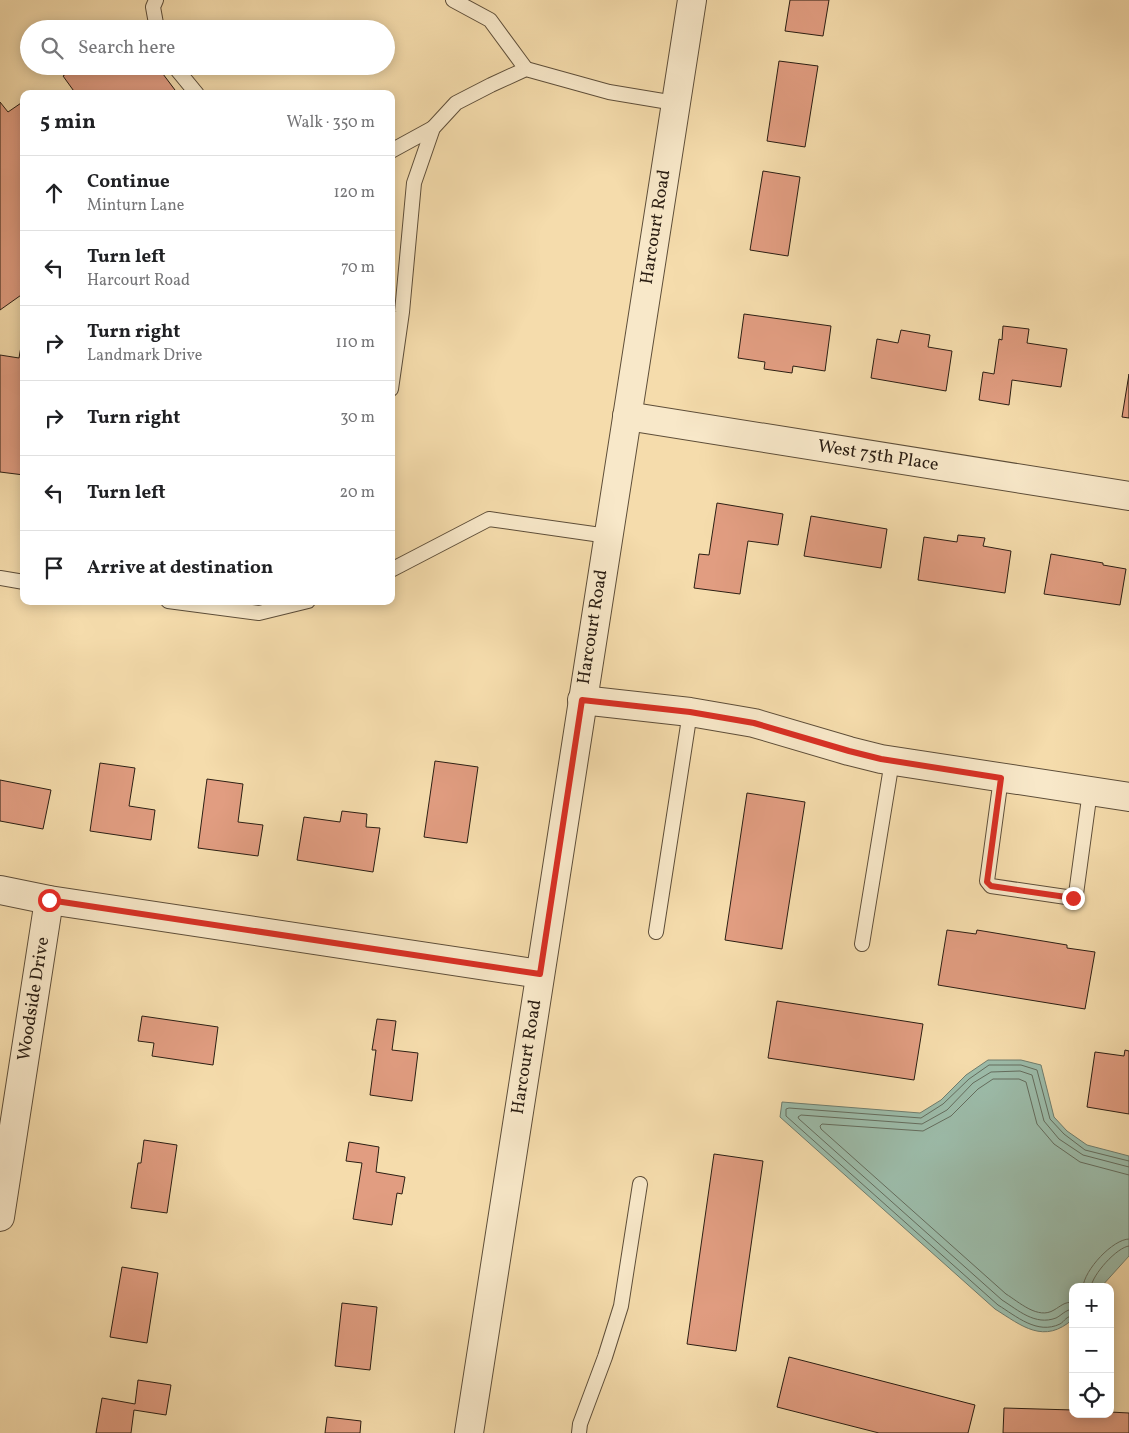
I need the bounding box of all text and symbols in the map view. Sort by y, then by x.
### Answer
search box [20,20,395,75]
icon: search [38,34,66,62]
text: Search here [78,35,175,61]
text: 5 min [40,108,96,137]
text: Walk · 350 m [287,112,375,134]
street label: Harcourt Road [635,168,677,286]
text: Continue [87,169,170,195]
icon: ahead [40,179,68,207]
text: 120 m [333,182,375,204]
text: Minturn Lane [87,195,184,217]
text: Turn left [87,244,166,270]
icon: left [40,254,68,282]
text: 70 m [341,257,375,279]
text: Harcourt Road [87,270,190,292]
text: Turn right [87,319,180,345]
icon: right [40,329,68,357]
text: 110 m [336,332,375,354]
text: Landmark Drive [87,345,202,367]
icon: right [40,404,68,432]
text: Turn right [87,405,180,431]
text: 30 m [340,407,375,429]
street label: West 75th Place [816,434,940,478]
icon: left [40,479,68,507]
text: Turn left [87,480,166,506]
text: 20 m [340,482,375,504]
icon: arrive [40,554,68,582]
text: Arrive at destination [87,555,273,581]
street label: Harcourt Road [572,568,614,686]
route end [1062,887,1085,910]
route start [38,889,61,912]
street label: Woodside Drive [12,935,56,1063]
street label: Harcourt Road [506,998,548,1116]
map controls [1069,1283,1114,1418]
button: + [1069,1283,1114,1328]
button: − [1069,1328,1114,1373]
button: locate [1069,1373,1114,1418]

